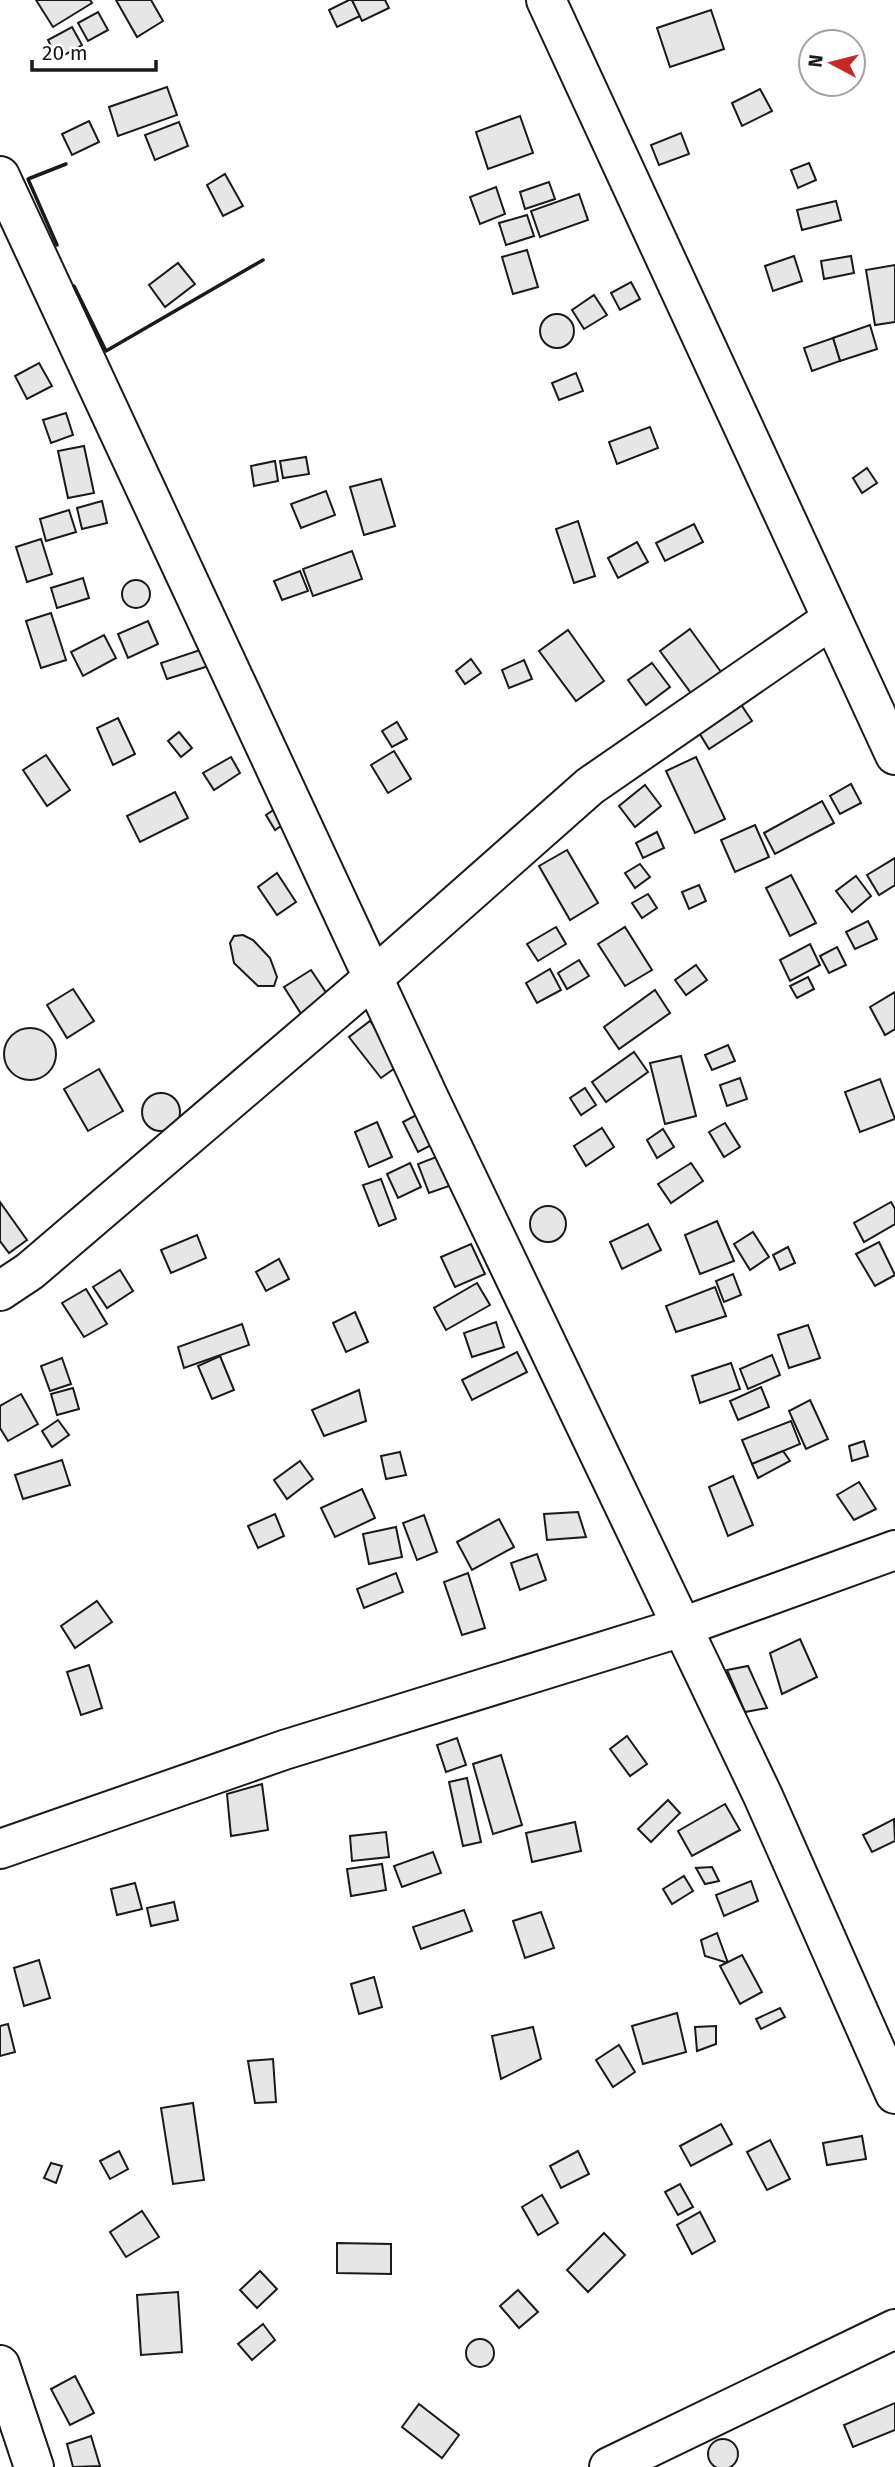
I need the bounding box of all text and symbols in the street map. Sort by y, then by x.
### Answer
scale bar [32,28,156,72]
north arrow [797,28,867,98]
text: 20 m [42,40,88,66]
text: N [803,53,828,69]

